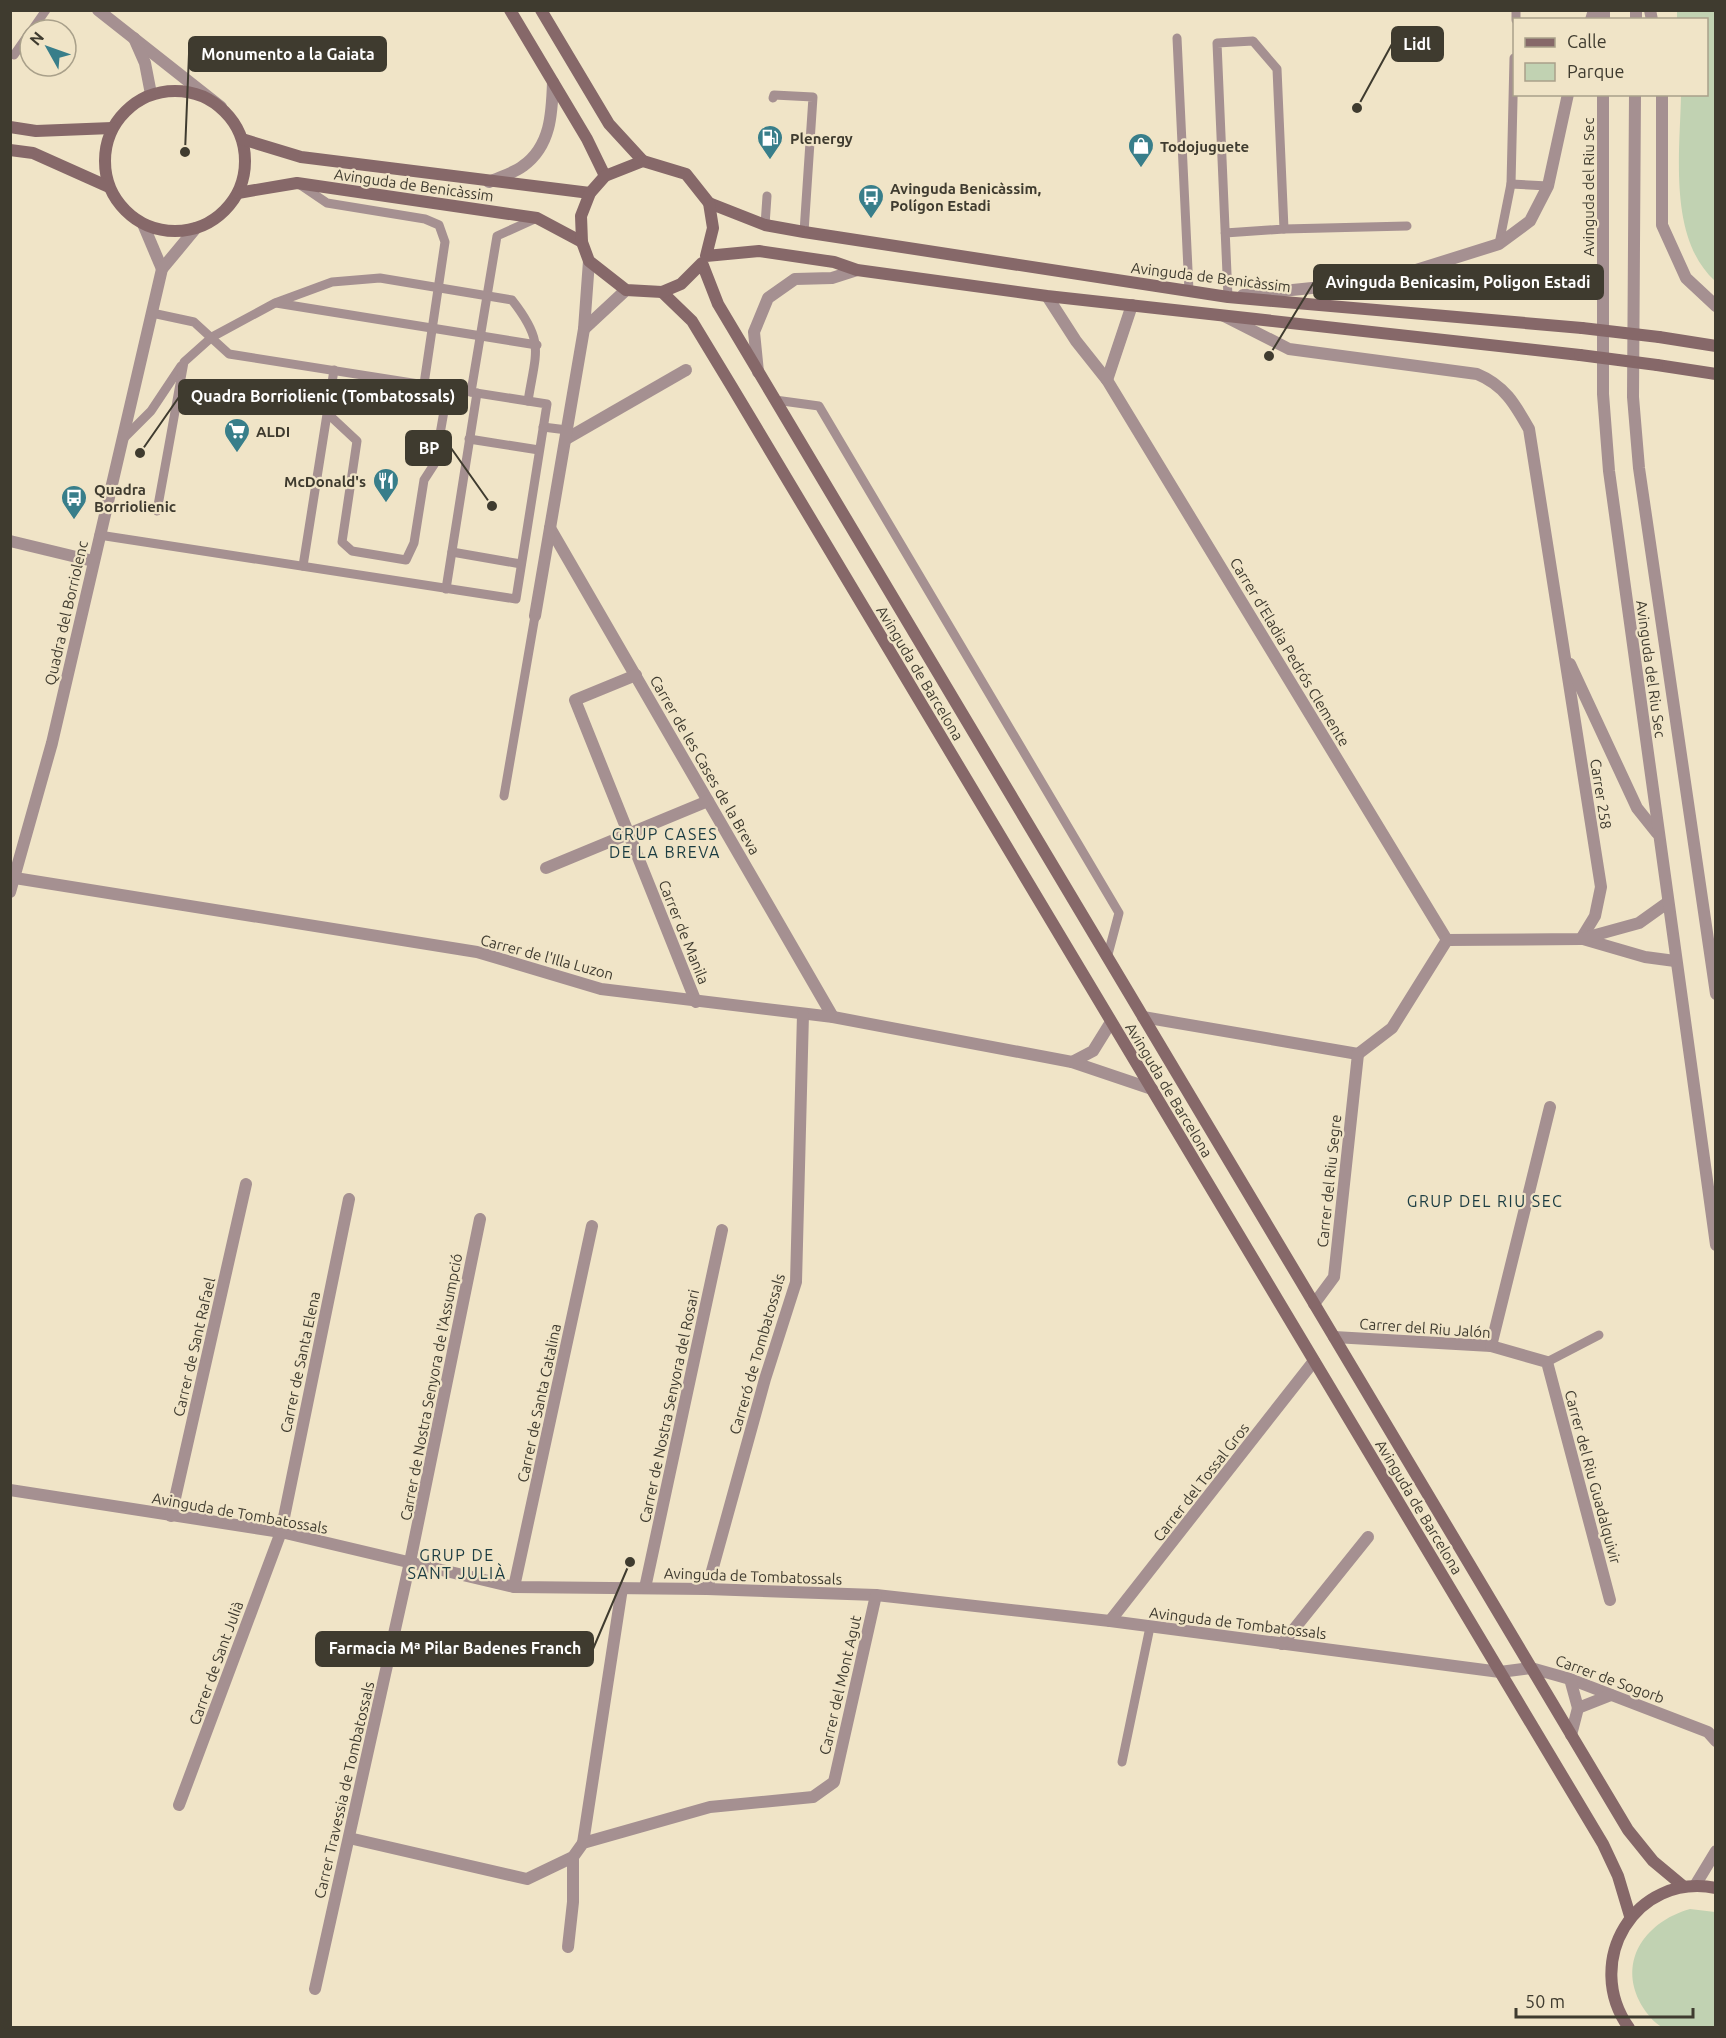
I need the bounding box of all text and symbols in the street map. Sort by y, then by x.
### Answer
north arrow [18,18,78,78]
legend [1513,18,1708,96]
callout: Lidl [1392,27,1443,61]
text: N [26,28,47,49]
text: Calle [1567,31,1607,51]
text: Lidl [1403,35,1431,53]
callout: Monumento a la Gaiata [189,37,386,71]
text: Monumento a la Gaiata [201,45,375,63]
text: Parque [1567,61,1624,81]
street label: Avinguda del Riu Sec [1580,118,1597,256]
fuel station icon: Plenergy [755,123,785,161]
place label: Plenergy [790,130,853,147]
shop icon: Todojuguete [1126,131,1156,169]
place label: Todojuguete [1160,138,1249,155]
street label: Avinguda de Benicàssim [333,165,495,205]
place label: Avinguda Benicàssim, Polígon Estadi [890,180,1041,214]
bus stop icon: Avinguda Benicàssim, Polígon Estadi [856,182,886,220]
street label: Avinguda de Benicàssim [1130,259,1292,295]
callout: Avinguda Benicasim, Poligon Estadi [1314,265,1603,299]
text: Avinguda Benicasim, Poligon Estadi [1326,273,1590,291]
callout: Quadra Borriolienic (Tombatossals) [179,380,467,414]
text: Quadra Borriolienic (Tombatossals) [191,387,455,406]
supermarket icon: ALDI [222,416,252,454]
place label: ALDI [256,423,290,440]
callout: BP [406,431,451,465]
text: BP [419,439,439,457]
restaurant icon: McDonald's [371,466,401,504]
place label: McDonald's [284,473,366,490]
place label: Quadra Borriolienic [94,481,176,515]
bus stop icon: Quadra Borriolienic [59,483,89,521]
street label: Quadra del Borriolenc [41,539,91,687]
street label: Carrer d'Eladia Pedrós Clemente [1227,555,1353,749]
street label: Avinguda del Riu Sec [1633,599,1669,739]
street label: Avinguda de Barcelona [873,603,967,743]
street label: Carrer de les Cases de la Breva [647,672,763,858]
street label: Carrer 258 [1587,758,1615,830]
district label: GRUP CASES DE LA BREVA [609,825,721,861]
street label: Carrer de Manila [655,877,713,987]
street label: Carrer de l'Illa Luzon [479,931,615,983]
street label: Avinguda de Barcelona [1122,1020,1216,1160]
street label: Carrer del Riu Segre [1314,1114,1344,1248]
district label: GRUP DEL RIU SEC [1407,1192,1563,1210]
street label: Carrer de Nostra Senyora de l'Assumpció [397,1252,465,1522]
street label: Carreró de Tombatossals [726,1272,788,1436]
street label: Carrer de Sant Rafael [170,1276,218,1418]
street label: Carrer de Nostra Senyora del Rosari [636,1288,702,1524]
street label: Carrer de Santa Elena [277,1290,323,1434]
street label: Carrer del Riu Jalón [1359,1315,1491,1341]
street label: Carrer de Santa Catalina [514,1322,564,1484]
street label: Carrer del Riu Guadalquivir [1562,1388,1625,1566]
street label: Carrer del Tossal Gros [1150,1419,1252,1545]
street label: Avinguda de Barcelona [1372,1437,1466,1577]
street label: Avinguda de Tombatossals [151,1489,329,1537]
district label: GRUP DE SANT JULIÀ [407,1546,507,1582]
street label: Avinguda de Tombatossals [664,1564,842,1588]
street label: Carrer de Sant Julià [186,1599,246,1727]
street label: Avinguda de Tombatossals [1148,1604,1328,1642]
street label: Carrer del Mont Agut [816,1614,864,1756]
callout: Farmacia Mª Pilar Badenes Franch [316,1632,593,1666]
text: Farmacia Mª Pilar Badenes Franch [329,1639,581,1657]
street label: Carrer de Sogorb [1553,1651,1667,1707]
street label: Carrer Travessia de Tombatossals [311,1680,377,1900]
scale bar [1516,1981,1693,2019]
text: 50 m [1525,1991,1565,2011]

